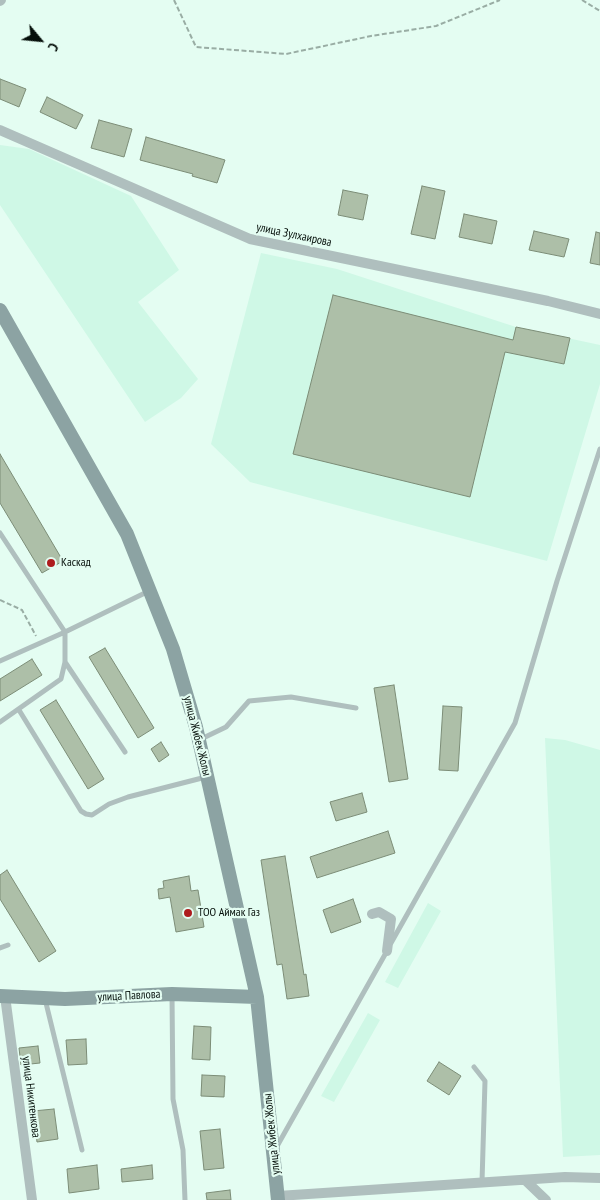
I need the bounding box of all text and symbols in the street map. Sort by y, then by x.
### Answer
north arrow [15,15,65,65]
text: С [44,40,63,54]
street label: улица Зулхаирова [255,220,333,250]
place label: Каскад [61,556,91,570]
marker: Каскад [45,557,57,569]
street label: улица Жибек Жолы [180,695,214,777]
place label: ТОО Аймак Газ [198,906,260,920]
marker: ТОО Аймак Газ [182,907,194,919]
street label: улица Павлова [97,987,161,1005]
street label: улица Никитенкова [19,1055,43,1139]
street label: улица Жибек Жолы [261,1093,283,1175]

